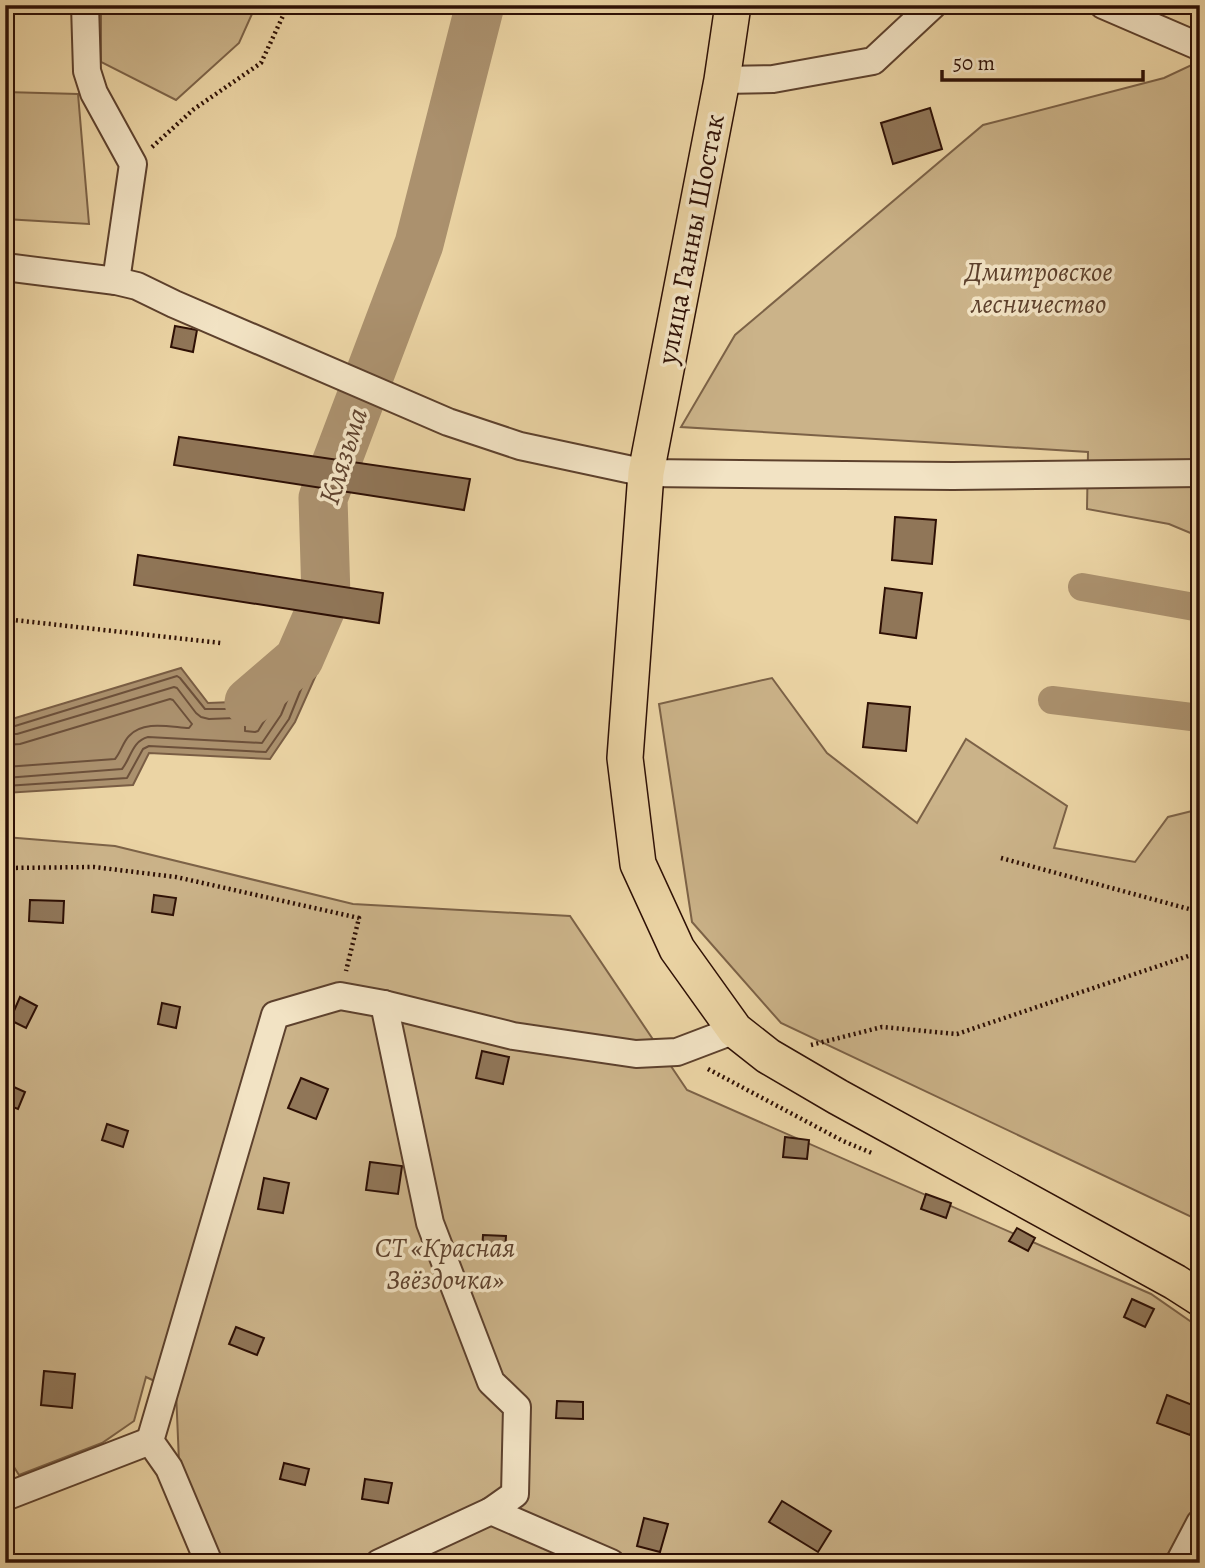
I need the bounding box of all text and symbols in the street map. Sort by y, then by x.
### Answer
scale bar [942,38,1144,82]
text: 50 m [953,49,995,77]
street label: улица Ганны Шостак [648,111,734,368]
park label: Дмитровское лесничество [963,253,1113,323]
water label: Клязьма [309,402,377,510]
park label: СТ «Красная Звёздочка» [375,1229,515,1299]

